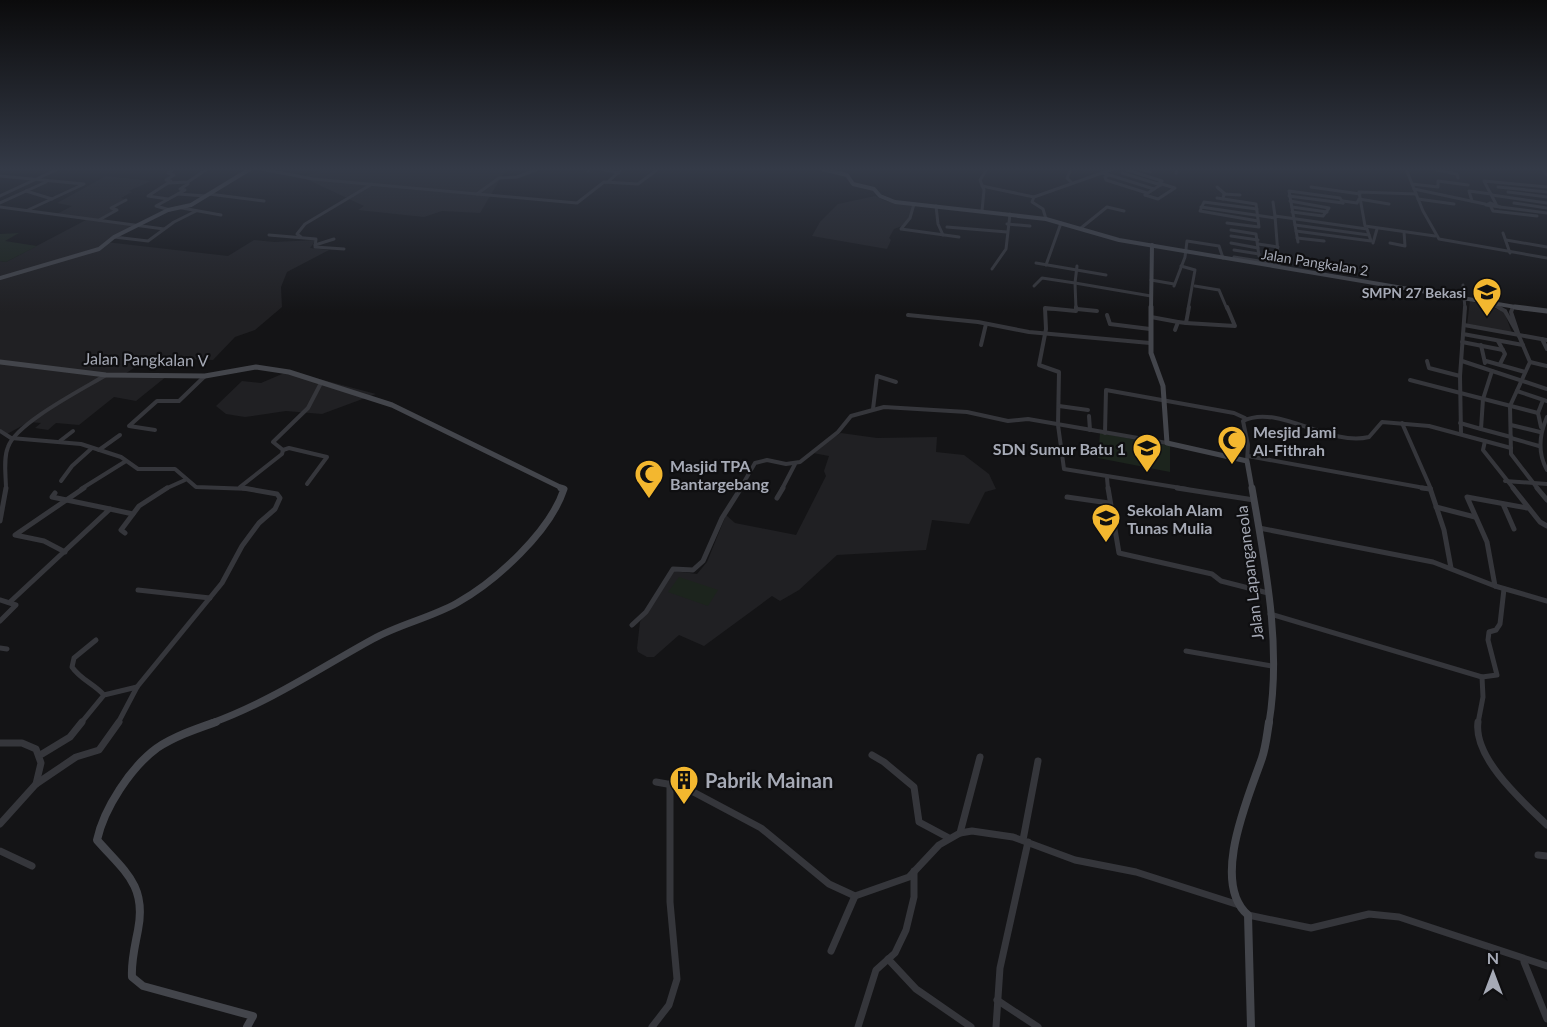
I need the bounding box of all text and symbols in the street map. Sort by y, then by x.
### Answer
street label: Jalan Pangkalan 2 [1260,245,1370,279]
school or university icon: SMPN 27 Bekasi [1471,276,1503,318]
place label: SMPN 27 Bekasi [1362,284,1466,301]
street label: Jalan Pangkalan V [83,348,209,370]
place label: Mesjid Jami Al-Fithrah [1252,422,1336,459]
mosque icon: Mesjid Jami Al-Fithrah [1216,424,1248,466]
school or university icon: SDN Sumur Batu 1 [1131,432,1163,474]
place label: SDN Sumur Batu 1 [993,439,1126,458]
place label: Masjid TPA Bantargebang [670,456,769,493]
mosque icon: Masjid TPA Bantargebang [633,458,665,500]
place label: Sekolah Alam Tunas Mulia [1127,500,1223,537]
school or university icon: Sekolah Alam Tunas Mulia [1090,502,1122,544]
street label: Jalan Lapanganeola [1231,505,1267,641]
building icon: Pabrik Mainan [668,764,700,806]
place label: Pabrik Mainan [705,768,833,792]
north arrow [1463,943,1523,1003]
text: N [1487,948,1499,967]

